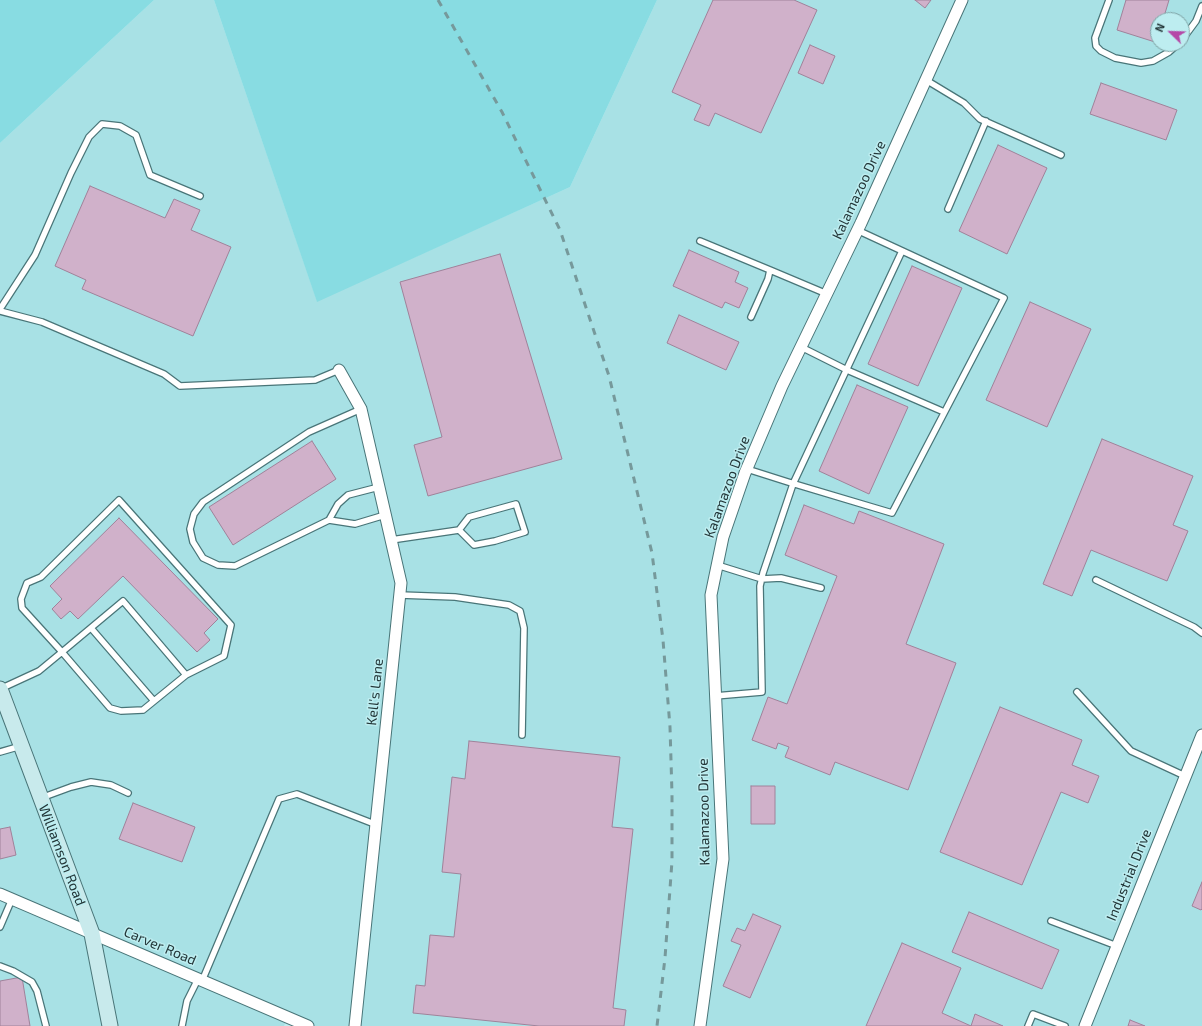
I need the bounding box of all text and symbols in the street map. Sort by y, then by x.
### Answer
north arrow [1150,12,1190,52]
text: N [1152,21,1167,34]
street label: Kalamazoo Drive [829,138,889,242]
street label: Kalamazoo Drive [701,434,753,540]
street label: Kell's Lane [363,658,387,726]
street label: Kalamazoo Drive [695,758,713,866]
street label: Williamson Road [35,802,89,908]
street label: Industrial Drive [1103,827,1155,923]
street label: Carver Road [121,923,199,969]

